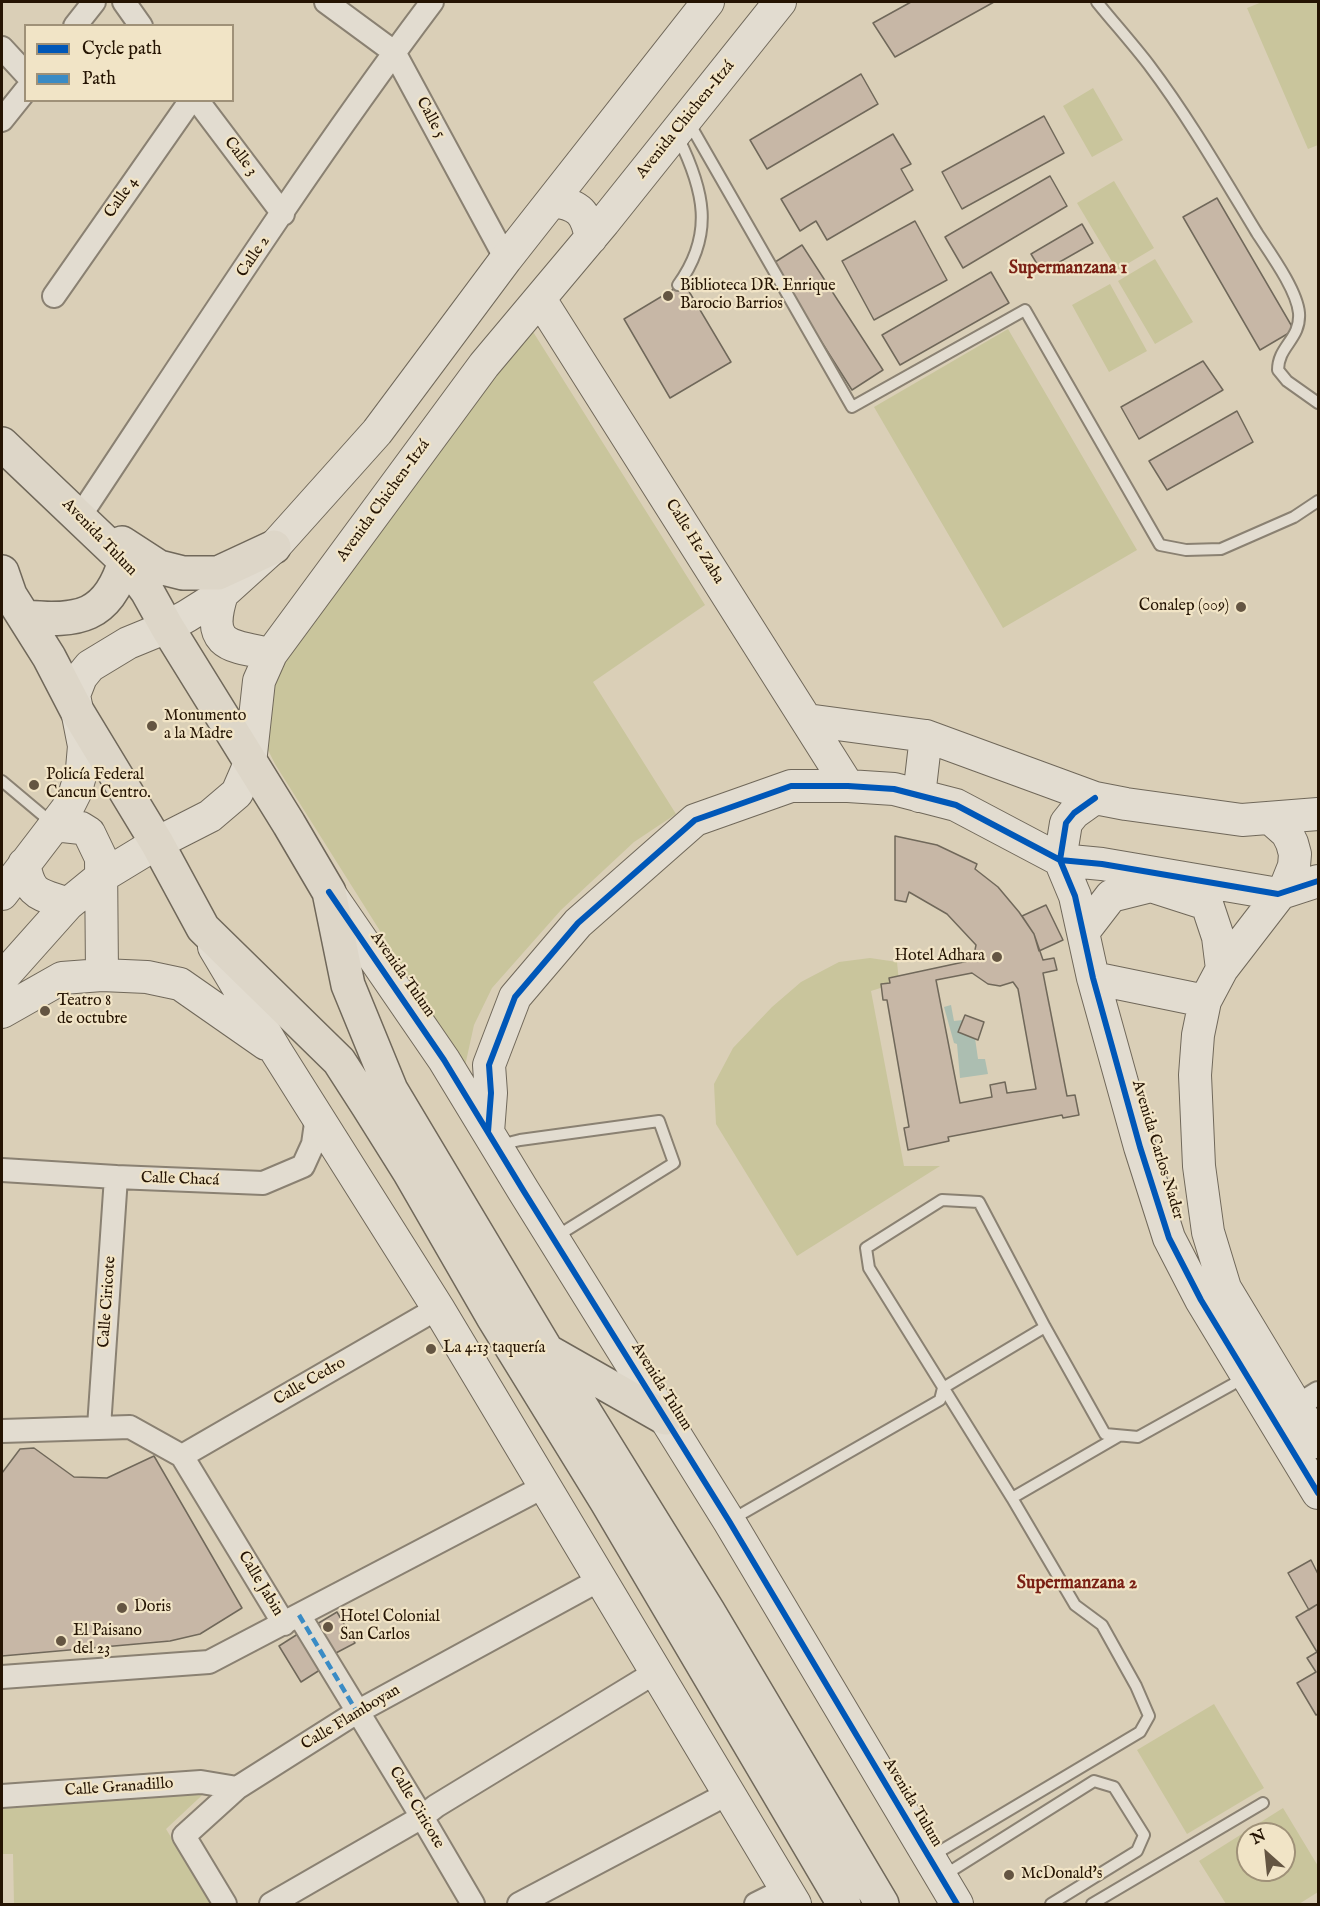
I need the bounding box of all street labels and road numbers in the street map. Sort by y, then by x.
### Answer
street label: Avenida Chichen-Itzá [633,57,739,183]
street label: Calle 5 [411,94,449,142]
street label: Calle 3 [219,134,261,180]
street label: Calle 4 [101,174,143,222]
street label: Calle 2 [233,233,275,281]
street label: Avenida Chichen-Itzá [333,436,435,566]
street label: Avenida Tulum [57,495,141,581]
street label: Calle He Zaba [660,496,728,588]
street label: Avenida Tulum [365,929,439,1021]
street label: Avenida Carlos Nader [1127,1078,1187,1222]
street label: Calle Chacá [140,1169,220,1191]
street label: Calle Ciricote [95,1255,121,1349]
street label: Avenida Tulum [626,1340,696,1434]
street label: Calle Cedro [271,1354,349,1410]
street label: Calle Jabin [233,1548,287,1620]
street label: Calle Flamboyan [298,1681,404,1755]
street label: Avenida Tulum [878,1755,946,1851]
street label: Calle Ciricote [384,1764,448,1852]
street label: Calle Granadillo [64,1775,174,1801]

